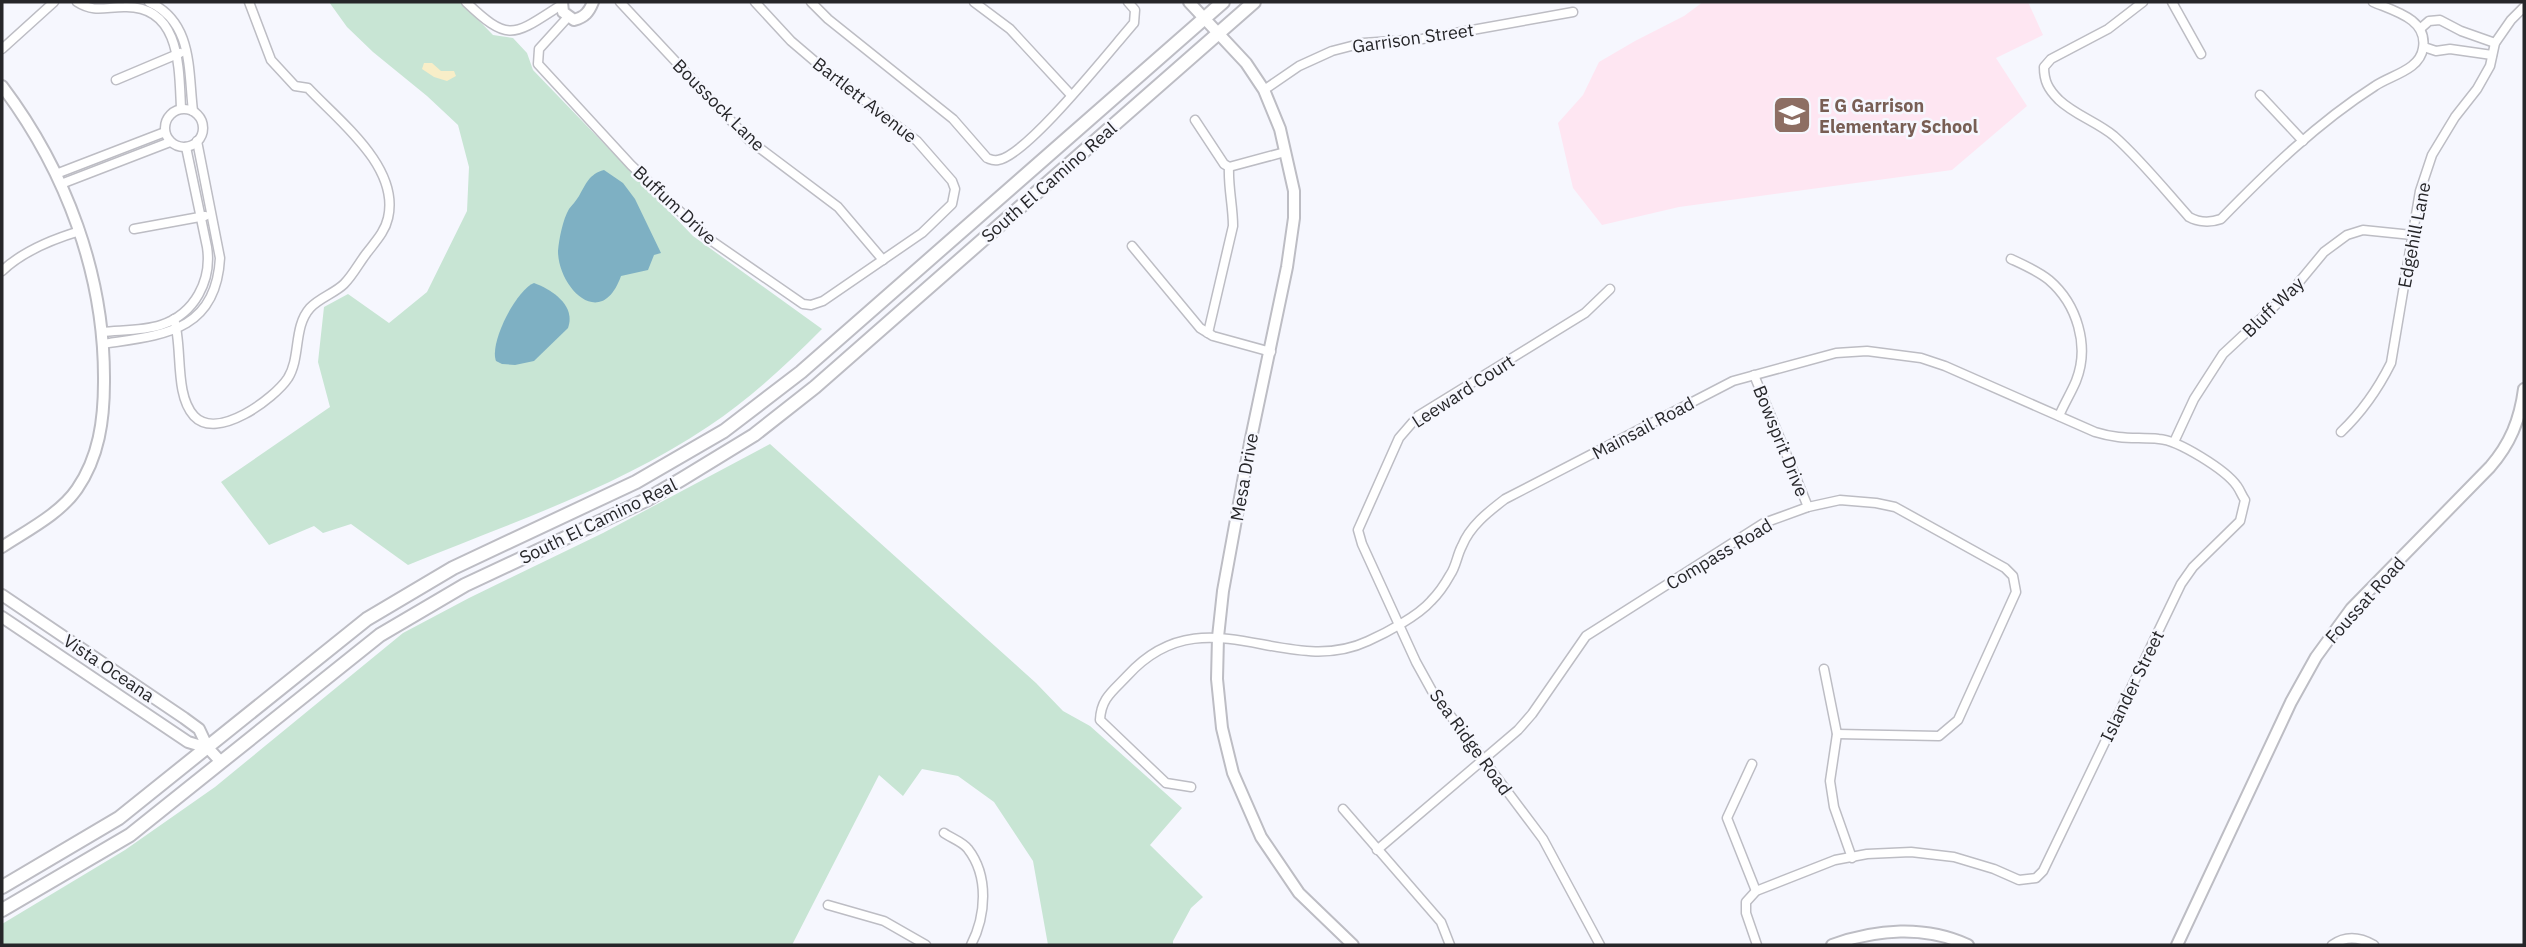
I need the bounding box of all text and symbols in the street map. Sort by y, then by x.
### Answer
street label: Garrison Street [1351,18,1475,58]
street label: Bartlett Avenue [808,52,922,148]
street label: Boussock Lane [668,54,770,156]
school or university icon: E G Garrison Elementary School [1771,94,1813,136]
place label: E G Garrison Elementary School [1819,94,1978,138]
street label: South El Camino Real [976,117,1122,247]
street label: Buffum Drive [629,161,722,250]
street label: Edgehill Lane [2392,180,2436,290]
street label: Bluff Way [2237,272,2309,342]
street label: Leeward Court [1407,349,1519,433]
street label: Bowsprit Drive [1748,382,1814,500]
street label: Mainsail Road [1588,391,1698,465]
street label: Mesa Drive [1225,431,1263,523]
street label: South El Camino Real [515,473,681,569]
street label: Compass Road [1662,513,1776,595]
street label: Foussat Road [2320,552,2410,648]
street label: Islander Street [2095,626,2169,746]
street label: Vista Oceana [59,629,159,707]
street label: Sea Ridge Road [1425,684,1517,800]

